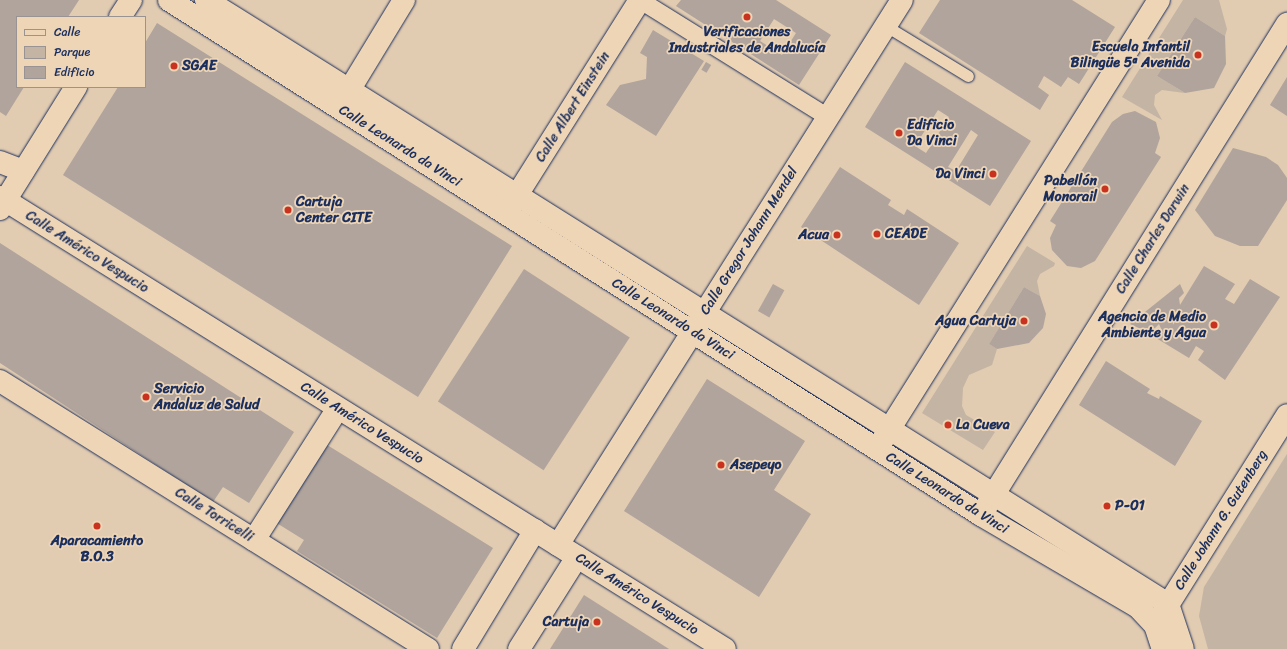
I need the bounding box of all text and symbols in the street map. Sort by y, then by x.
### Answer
marker: Verificaciones Industriales de Andalucía [742,12,752,22]
legend [16,16,146,88]
text: Calle [54,21,81,43]
place label: Verificaciones Industriales de Andalucía [669,24,825,56]
place label: Escuela Infantil Bilingüe 5ª Avenida [1071,39,1190,72]
text: Parque [54,41,90,63]
street label: Calle Albert Einstein [532,48,614,166]
marker: Escuela Infantil Bilingüe 5ª Avenida [1193,50,1203,60]
place label: SGAE [182,58,216,74]
text: Edificio [54,61,94,83]
marker: SGAE [169,61,179,71]
street label: Calle Leonardo da Vinci [335,101,465,191]
place label: Edificio Da Vinci [907,117,957,150]
marker: Edificio Da Vinci [894,128,904,138]
street label: Calle Gregor Johann Mendel [696,164,802,318]
place label: Da Vinci [935,166,985,182]
marker: Da Vinci [988,169,998,179]
place label: Pabellón Monorail [1043,173,1097,206]
street label: Calle Charles Darwin [1112,181,1194,297]
marker: Pabellón Monorail [1100,184,1110,194]
place label: Cartuja Center CITE [296,194,372,226]
marker: Cartuja Center CITE [283,205,293,215]
street label: Calle Américo Vespucio [22,207,152,297]
place label: CEADE [885,226,927,242]
place label: Acua [798,227,829,243]
marker: CEADE [872,229,882,239]
marker: Acua [832,230,842,240]
street label: Calle Leonardo da Vinci [608,274,738,364]
place label: Agencia de Medio Ambiente y Agua [1098,309,1206,342]
place label: Agua Cartuja [935,313,1016,329]
marker: Agua Cartuja [1019,316,1029,326]
marker: Agencia de Medio Ambiente y Agua [1209,320,1219,330]
street label: Calle Américo Vespucio [297,378,427,468]
place label: Servicio Andaluz de Salud [154,381,260,414]
marker: Servicio Andaluz de Salud [141,392,151,402]
place label: La Cueva [956,417,1010,433]
marker: La Cueva [943,420,953,430]
street label: Calle Johann G. Gutenberg [1171,447,1271,593]
street label: Calle Leonardo da Vinci [882,448,1012,538]
place label: Asepeyo [730,457,782,473]
marker: Asepeyo [715,459,727,471]
street label: Calle Torricelli [172,484,256,546]
place label: P-01 [1115,498,1145,514]
marker: P-01 [1102,501,1112,511]
marker: Aparacamiento B.O.3 [92,521,102,531]
place label: Aparacamiento B.O.3 [51,533,143,566]
street label: Calle Américo Vespucio [572,549,702,639]
place label: Cartuja [543,614,589,630]
marker: Cartuja [592,617,602,627]

